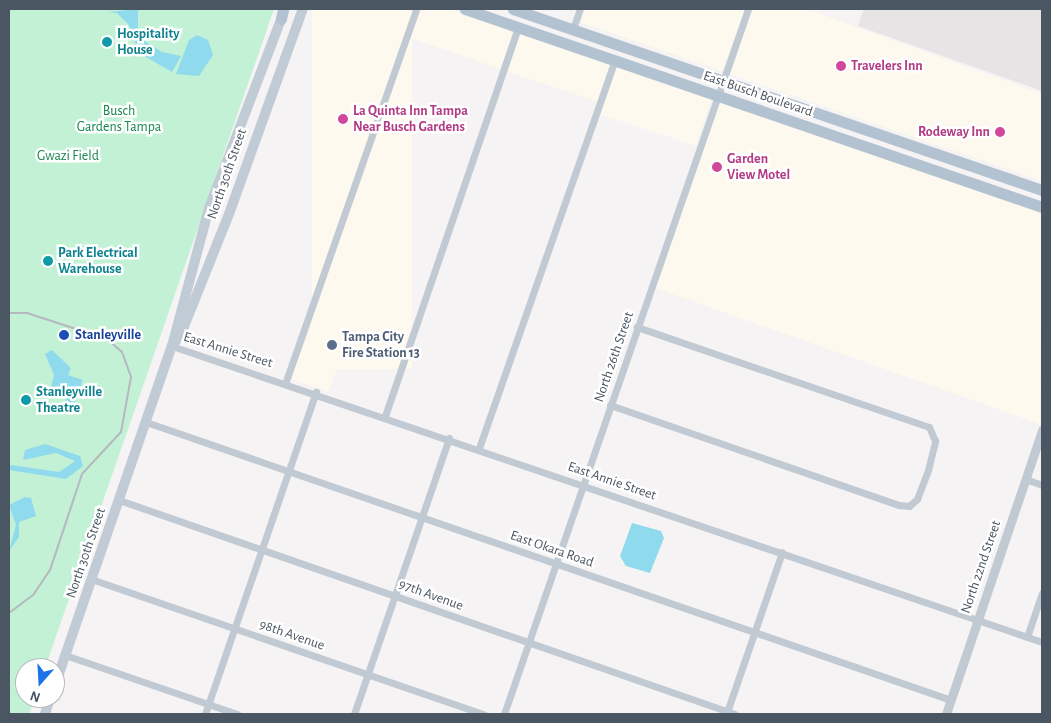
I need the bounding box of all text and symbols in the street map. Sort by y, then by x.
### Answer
place label: Hospitality House [117,26,179,58]
marker: Hospitality House [101,36,113,48]
place label: Travelers Inn [851,58,923,74]
marker: Travelers Inn [835,60,847,72]
street label: East Busch Boulevard [701,67,815,121]
park label: Busch Gardens Tampa [77,103,161,136]
place label: La Quinta Inn Tampa Near Busch Gardens [353,103,468,136]
marker: La Quinta Inn Tampa Near Busch Gardens [337,113,349,125]
place label: Rodeway Inn [918,124,990,140]
street label: North 30th Street [204,126,250,222]
marker: Rodeway Inn [994,126,1006,138]
park label: Gwazi Field [37,148,99,164]
place label: Garden View Motel [727,151,790,184]
marker: Garden View Motel [711,161,723,173]
place label: Park Electrical Warehouse [58,245,138,278]
marker: Park Electrical Warehouse [42,255,54,267]
street label: North 26th Street [591,310,637,404]
place label: Stanleyville [75,327,141,343]
marker: Stanleyville [57,328,71,342]
street label: East Annie Street [181,328,275,372]
place label: Tampa City Fire Station 13 [342,329,420,362]
marker: Tampa City Fire Station 13 [326,339,338,351]
place label: Stanleyville Theatre [36,384,102,417]
marker: Stanleyville Theatre [20,394,32,406]
street label: East Annie Street [566,458,658,504]
street label: North 30th Street [63,505,109,601]
street label: North 22nd Street [957,518,1005,616]
street label: East Okara Road [508,527,596,571]
street label: 97th Avenue [397,576,465,614]
street label: 98th Avenue [257,616,327,654]
north arrow [15,658,65,708]
text: N [29,688,42,704]

